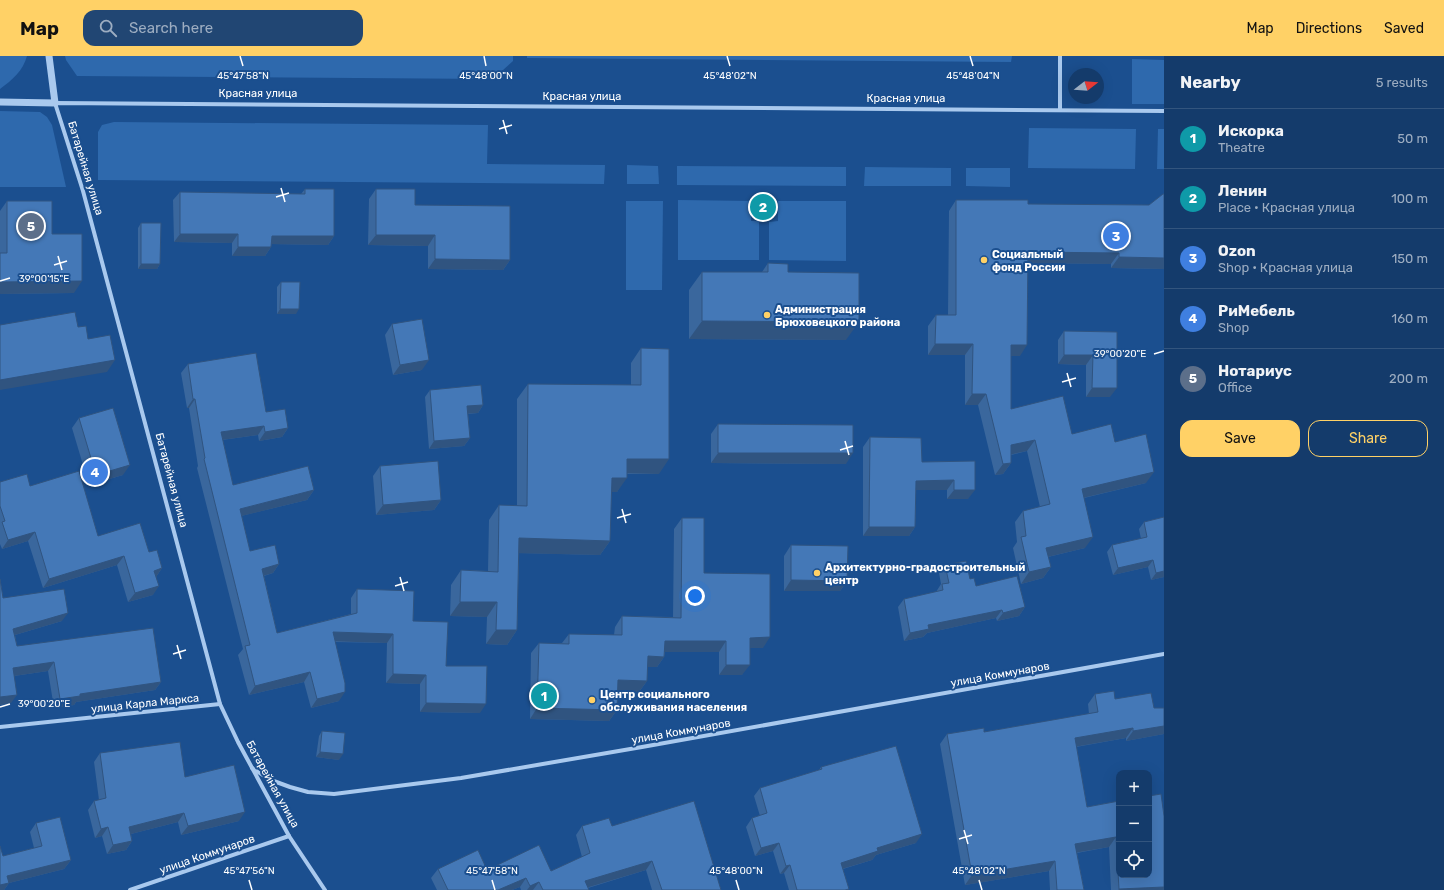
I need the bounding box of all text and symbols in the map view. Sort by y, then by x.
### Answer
search box [83,10,363,46]
text: Map [20,17,59,40]
icon: search [97,17,119,39]
text: Search here [129,19,213,37]
text: Map [1247,20,1274,37]
text: Directions [1296,20,1362,37]
text: Saved [1384,20,1424,37]
north arrow [1068,68,1104,104]
text: 45°47'58"N [217,70,269,82]
text: 45°48'00"N [459,70,513,82]
text: 45°48'02"N [703,70,757,82]
text: 45°48'04"N [946,70,1000,82]
text: Nearby [1180,72,1241,92]
text: 5 results [1376,75,1428,90]
street label: Красная улица [219,87,297,100]
street label: Красная улица [543,90,621,103]
street label: Красная улица [867,92,945,105]
street label: Батарейная улица [65,120,106,217]
text: Искорка [1218,122,1284,140]
text: 1 [1190,131,1196,146]
text: 50 m [1397,131,1428,146]
text: Theatre [1218,140,1265,155]
text: Ленин [1218,182,1267,200]
text: 2 [1189,191,1197,206]
text: 100 m [1391,191,1428,206]
pin: 2 [750,192,776,222]
text: Place · Красная улица [1218,200,1355,215]
pin: 5 [18,211,44,241]
pin: 3 [1103,221,1129,251]
text: Ozon [1218,242,1256,260]
place label: Социальный фонд России [992,248,1065,274]
text: 3 [1189,251,1197,266]
text: 150 m [1392,251,1428,266]
marker: Социальный фонд России [979,255,989,265]
text: Shop · Красная улица [1218,260,1353,275]
text: 39°00'15"E [19,273,69,285]
text: РиМебель [1218,302,1295,320]
place label: Администрация Брюховецкого района [775,303,900,329]
marker: Администрация Брюховецкого района [762,310,772,320]
text: 4 [1189,311,1197,326]
text: 160 m [1392,311,1428,326]
text: Shop [1218,320,1249,335]
text: 39°00'20"E [1094,348,1146,360]
text: Нотариус [1218,362,1292,380]
text: 5 [1189,371,1197,386]
text: 200 m [1389,371,1428,386]
text: Office [1218,380,1252,395]
button: Save [1180,420,1300,457]
button: Share [1308,420,1428,457]
street label: Батарейная улица [153,431,190,529]
pin: 4 [82,457,108,487]
place label: Архитектурно-градостроительный центр [825,561,1025,587]
marker: Архитектурно-градостроительный центр [812,568,822,578]
your location [685,586,705,606]
street label: улица Коммунаров [950,659,1051,690]
pin: 1 [531,681,557,711]
place label: Центр социального обслуживания населения [600,688,747,714]
street label: улица Карла Маркса [91,691,200,716]
marker: Центр социального обслуживания населения [587,695,597,705]
text: 39°00'20"E [18,698,70,710]
street label: улица Коммунаров [631,716,732,747]
street label: Батарейная улица [243,739,302,830]
map controls [1116,770,1152,878]
button: + [1116,770,1152,806]
button: − [1116,806,1152,842]
street label: улица Коммунаров [158,832,257,877]
button: locate [1116,842,1152,878]
text: 45°47'56"N [223,865,275,877]
text: 45°47'58"N [466,865,518,877]
text: 45°48'00"N [709,865,763,877]
text: 45°48'02"N [952,865,1006,877]

